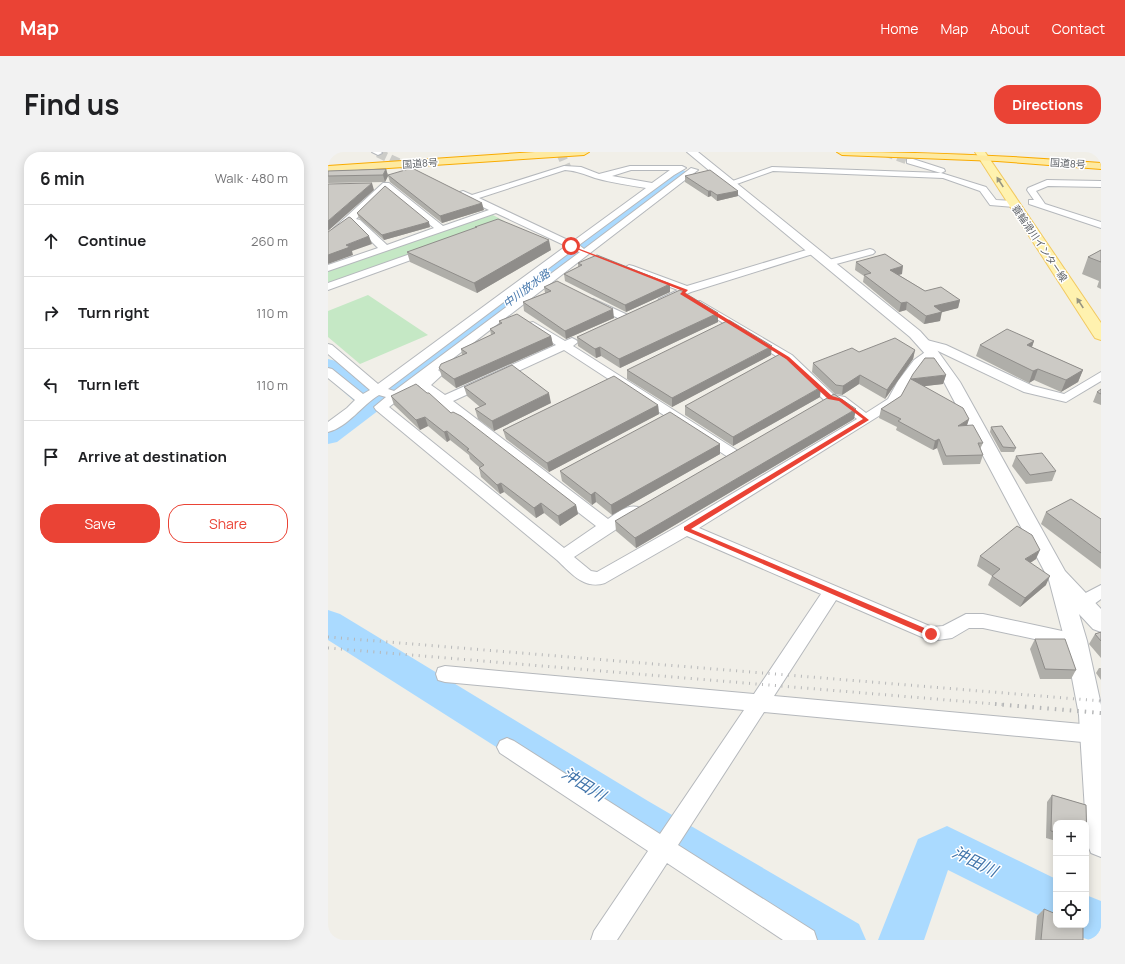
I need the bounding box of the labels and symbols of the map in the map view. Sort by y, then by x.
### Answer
street label: 国道8号 [402,155,438,171]
street label: 国道8号 [1050,155,1086,171]
one-way arrow [996,177,1004,188]
street label: 蓑輪滑川インター線 [1009,202,1071,284]
route start [562,237,580,255]
water label: 中川放水路 [500,265,553,311]
one-way arrow [1076,297,1083,308]
route end [922,625,940,643]
water label: 沖田川 [558,762,612,807]
water label: 沖田川 [949,841,1003,882]

